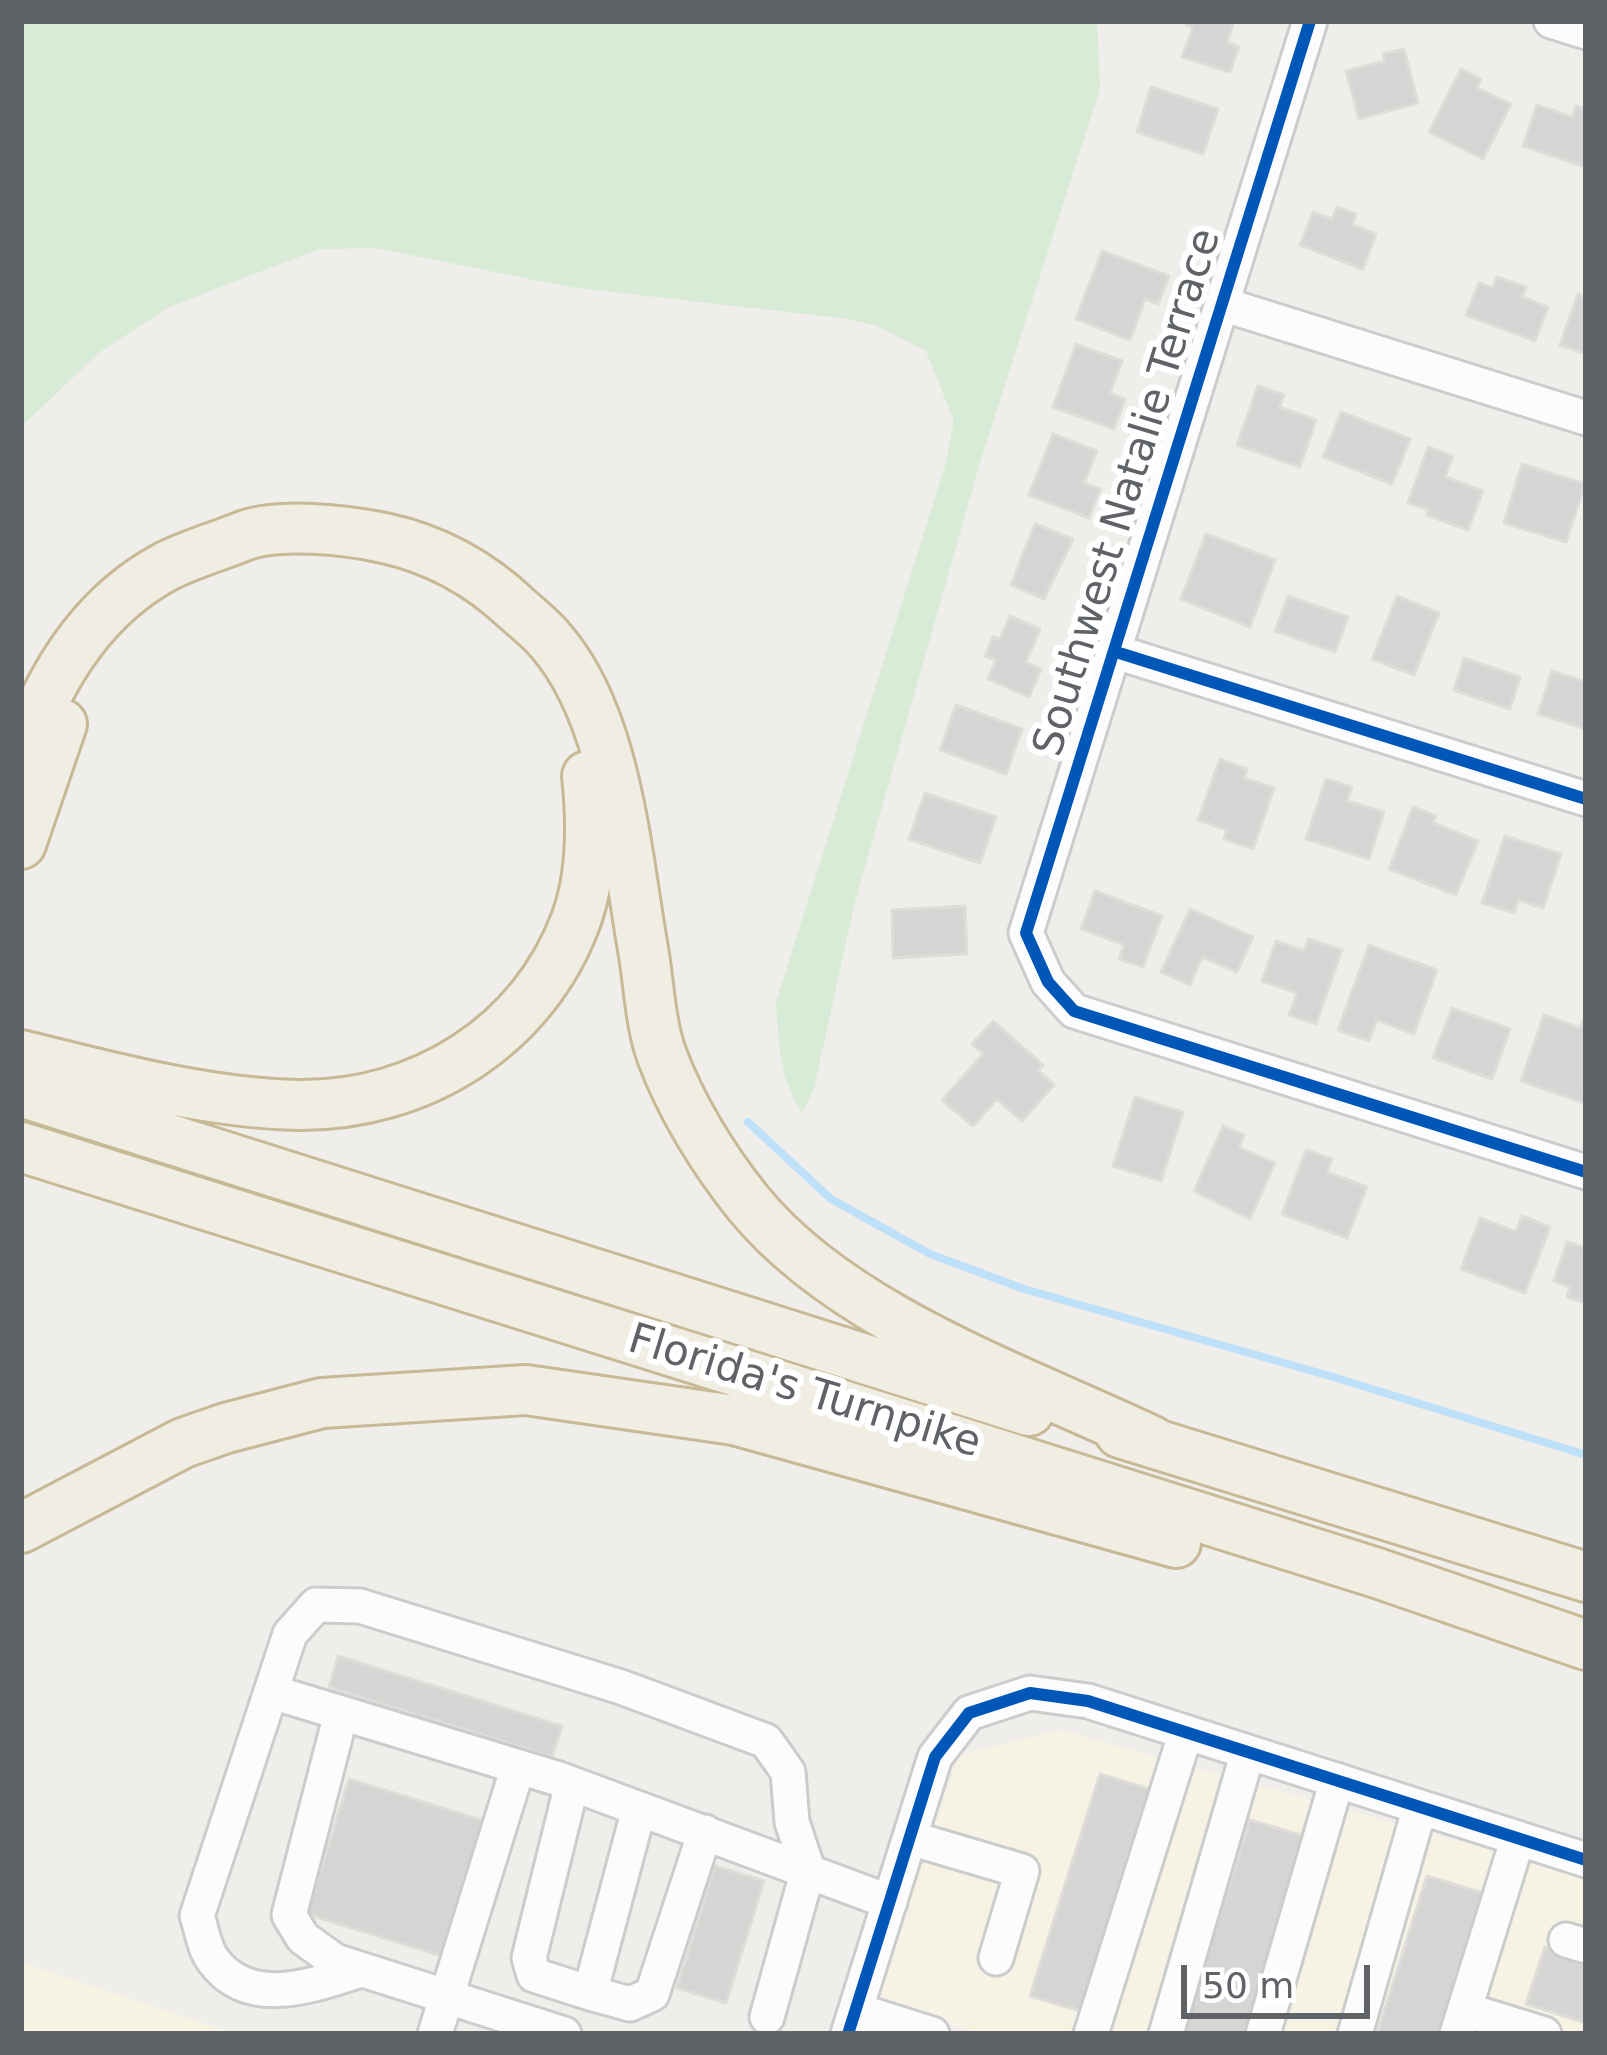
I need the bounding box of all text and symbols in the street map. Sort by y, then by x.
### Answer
street label: Southwest Natalie Terrace [1025,223,1233,763]
street label: Florida's Turnpike [622,1315,986,1471]
scale bar [1187,1941,1376,2015]
text: 50 m [1202,1965,1294,2006]

